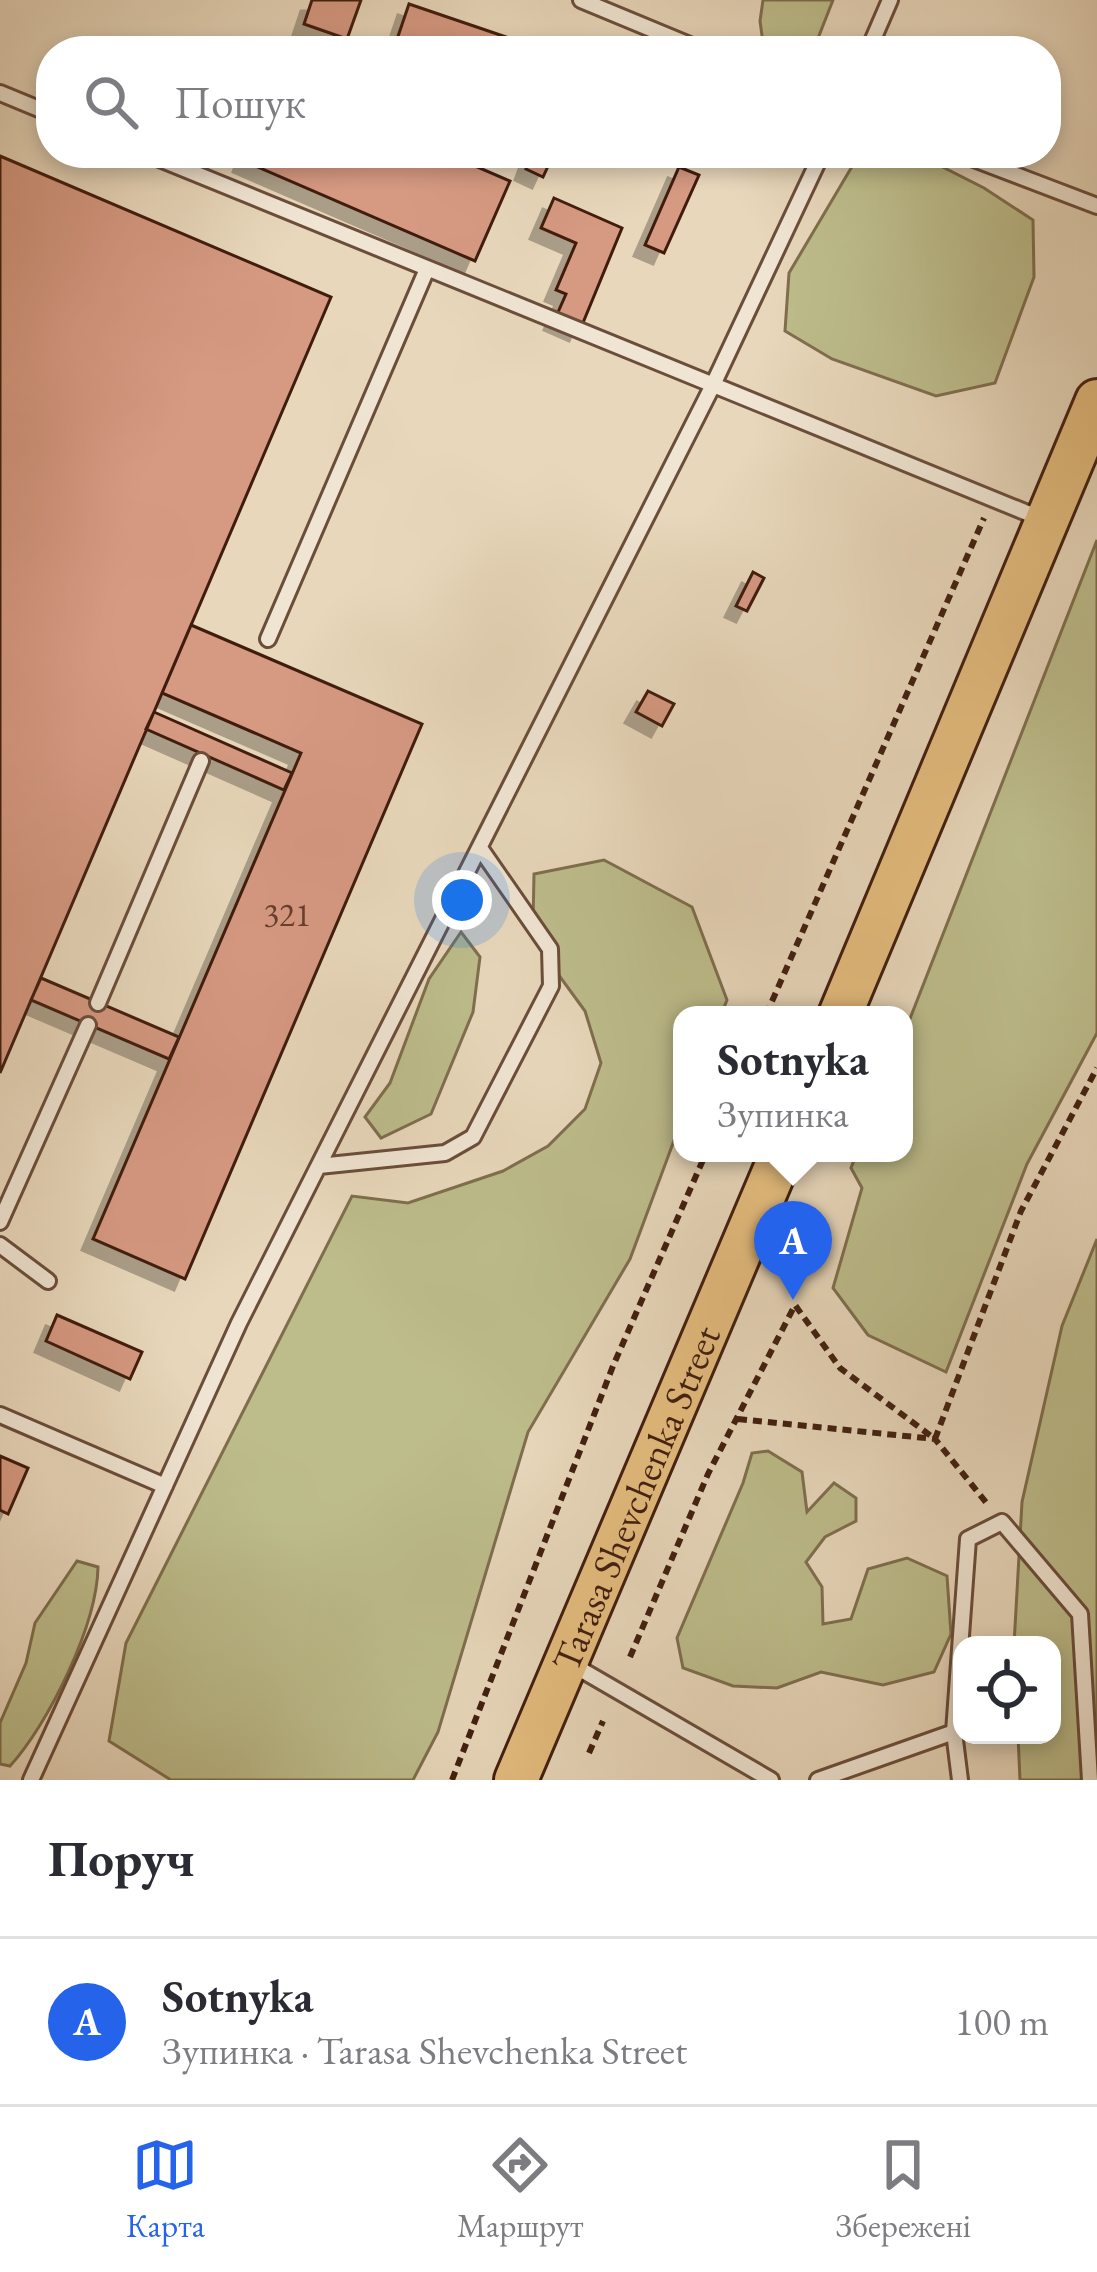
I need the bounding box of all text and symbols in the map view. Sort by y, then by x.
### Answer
search box [36,36,1061,168]
icon: search [78,69,144,135]
text: Пошук [174,73,306,131]
your location [432,870,492,930]
house number: 321 [263,893,311,936]
popup [673,1006,913,1162]
text: Sotnyka [717,1030,869,1088]
text: Зупинка [717,1088,848,1139]
pin: A [754,1201,832,1300]
street label: Tarasa Shevchenka Street [540,1318,731,1679]
map controls [953,1636,1061,1744]
button: locate [953,1636,1061,1744]
text: Поруч [48,1825,194,1891]
text: Sotnyka [162,1967,313,2025]
text: A [73,1996,101,2047]
text: 100 m [955,1996,1049,2047]
text: Зупинка · Tarasa Shevchenka Street [162,2025,687,2076]
tab: Карта [126,2132,205,2247]
tab: Маршрут [457,2132,583,2247]
tab: Збережені [836,2132,971,2247]

